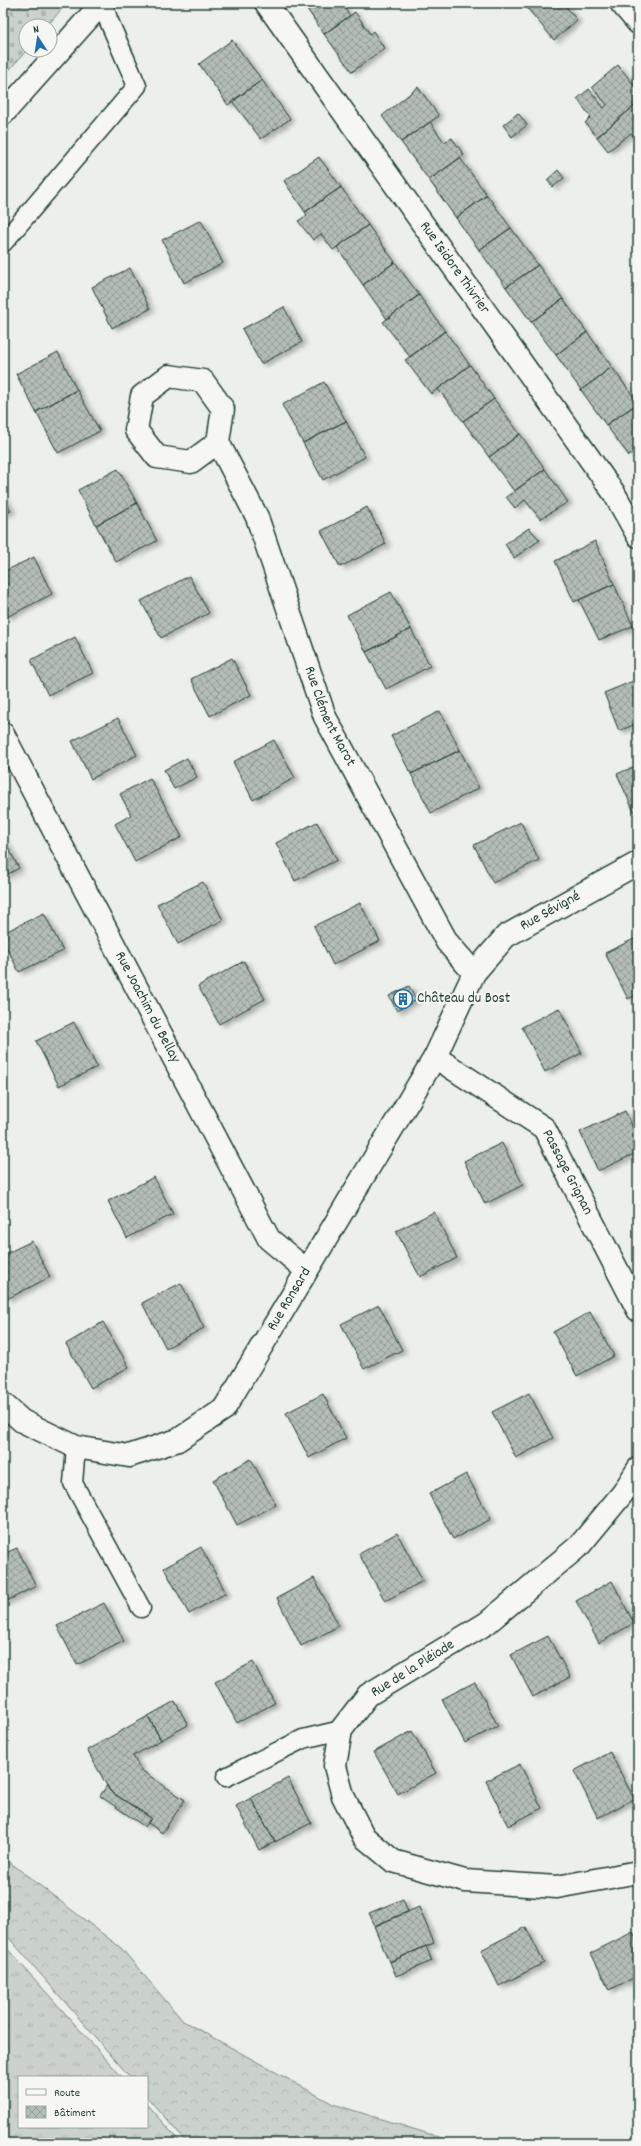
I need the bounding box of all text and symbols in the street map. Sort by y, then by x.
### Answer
north arrow [18,18,58,58]
text: N [32,22,41,39]
street label: Rue Isidore Thivrier [414,217,495,319]
street label: Rue Clément Marot [298,664,361,771]
street label: Rue Sévigné [516,886,585,937]
street label: Rue Joachim du Bellay [109,948,186,1068]
building icon: Château du Bost [392,988,414,1010]
place label: Château du Bost [417,988,511,1010]
street label: Passage Grignan [536,1126,598,1219]
street label: Rue Ronsard [262,1263,317,1335]
street label: Rue de la Pléiade [367,1634,460,1704]
legend [18,2076,148,2128]
text: Route [54,2085,80,2102]
text: Bâtiment [54,2105,96,2122]

